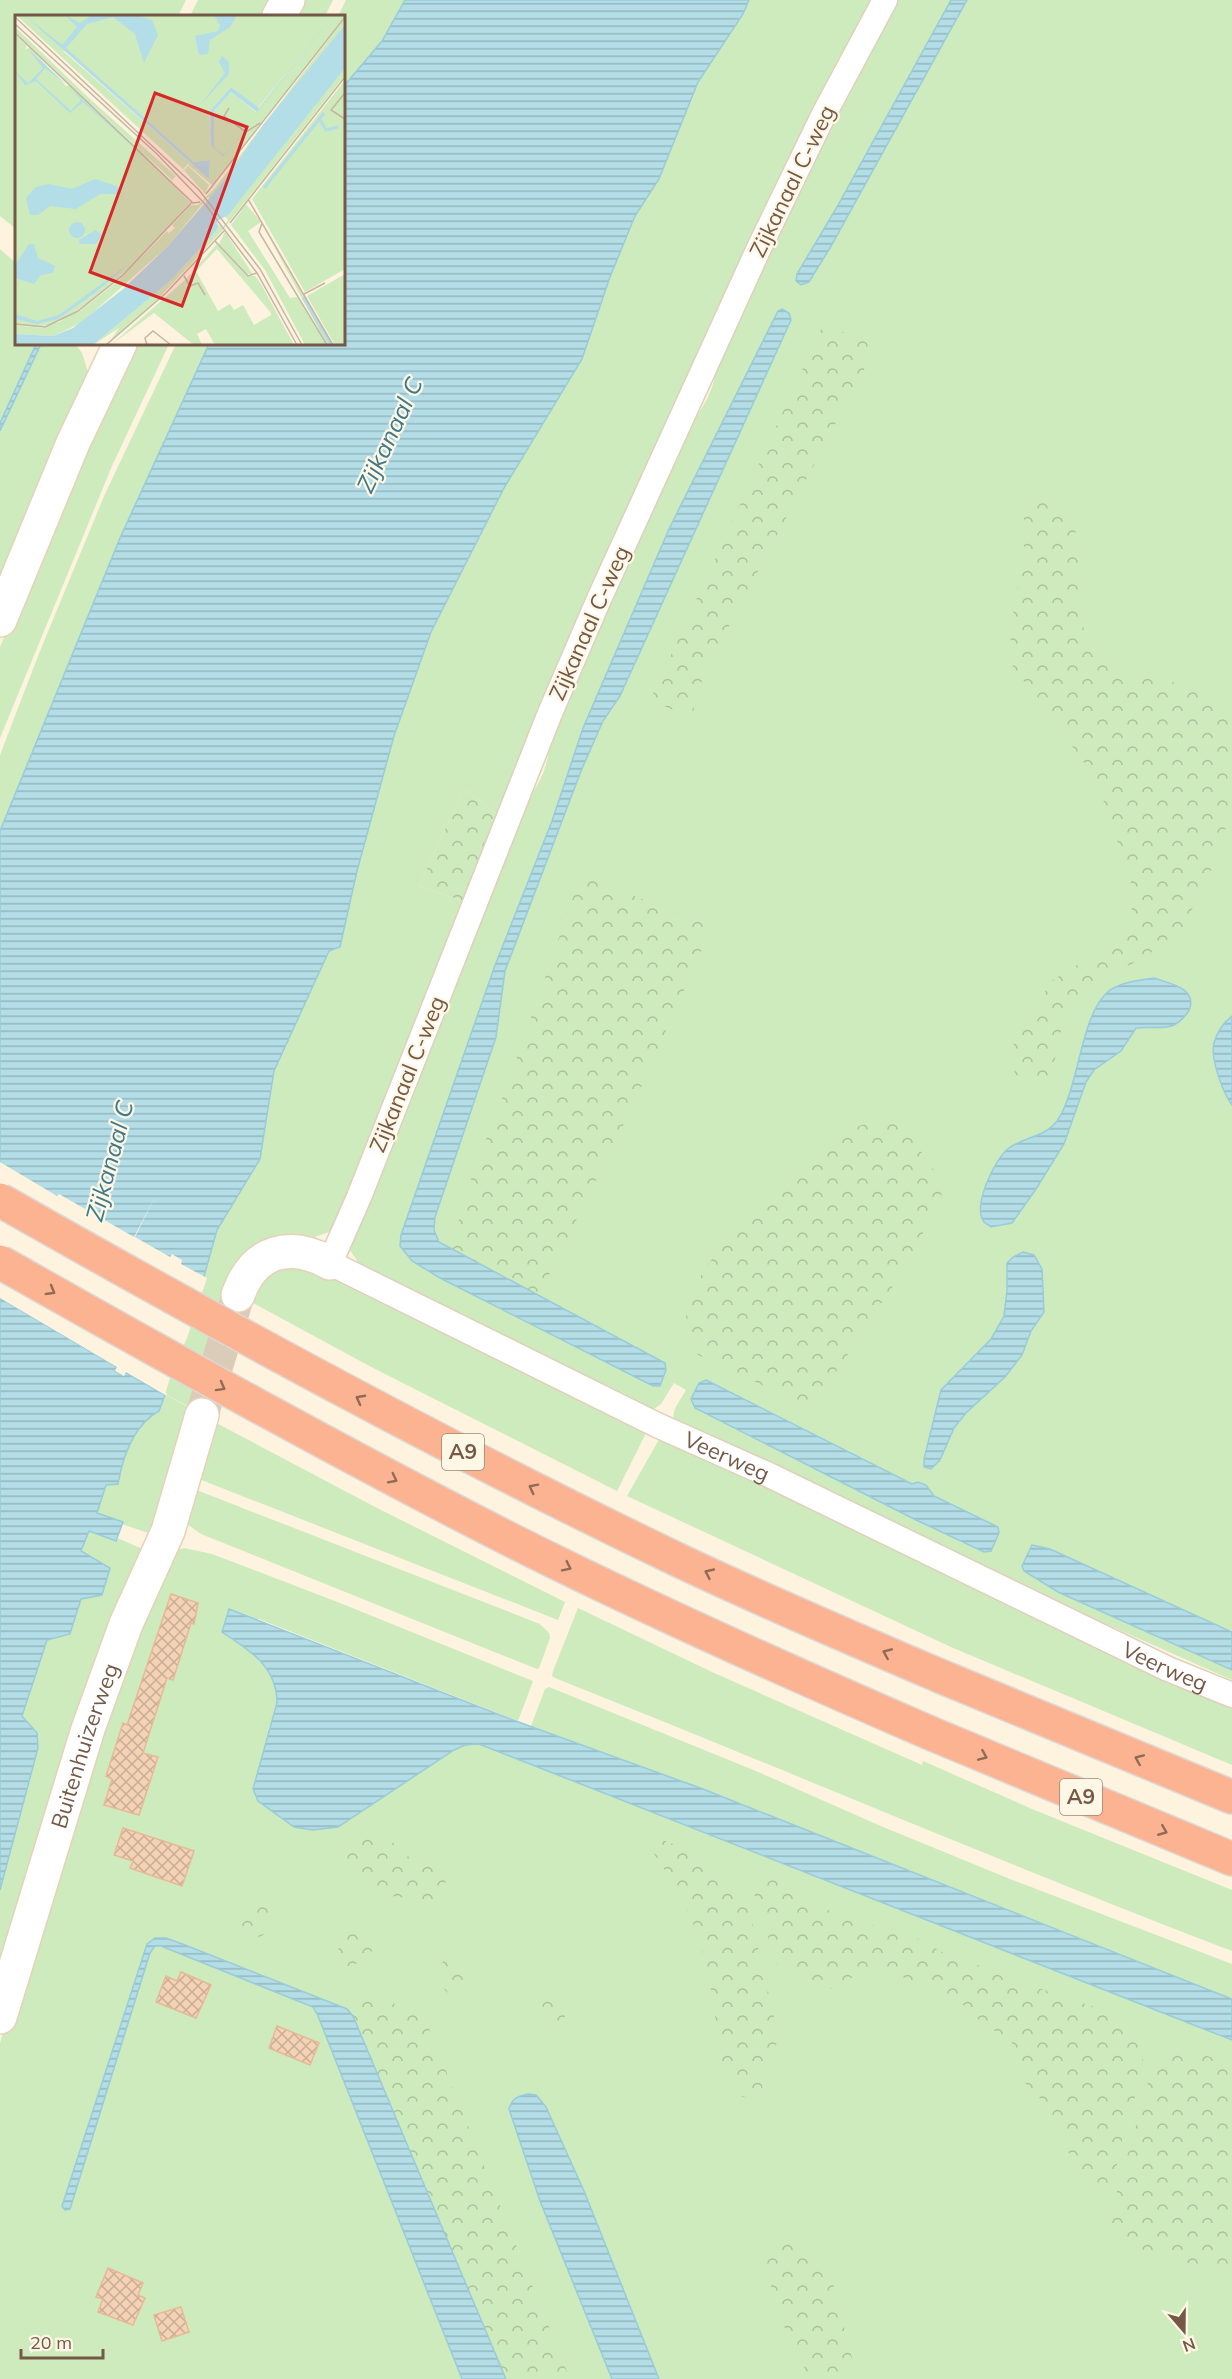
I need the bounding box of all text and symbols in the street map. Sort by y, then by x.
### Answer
inset map [15,15,345,345]
street label: Zijkanaal C-weg [743,100,841,262]
water label: Zijkanaal C [349,372,429,497]
street label: Zijkanaal C-weg [542,542,636,704]
street label: Zijkanaal C-weg [363,992,451,1156]
water label: Zijkanaal C [79,1097,140,1224]
one-way arrow [45,1284,55,1295]
one-way arrow [215,1380,225,1391]
one-way arrow [355,1394,366,1406]
street label: Veerweg [680,1425,774,1488]
road number: A9 [442,1434,484,1470]
one-way arrow [387,1471,398,1483]
one-way arrow [529,1484,540,1495]
one-way arrow [560,1559,571,1571]
one-way arrow [704,1569,715,1581]
street label: Veerweg [1118,1635,1212,1698]
one-way arrow [882,1648,893,1660]
street label: Buitenhuizerweg [44,1659,125,1832]
one-way arrow [977,1749,988,1761]
one-way arrow [1134,1754,1145,1766]
road number: A9 [1060,1779,1102,1815]
one-way arrow [1157,1824,1168,1836]
north arrow [1154,2301,1214,2361]
scale bar [21,2322,104,2360]
text: 20 m [30,2331,72,2354]
text: N [1180,2334,1198,2357]

